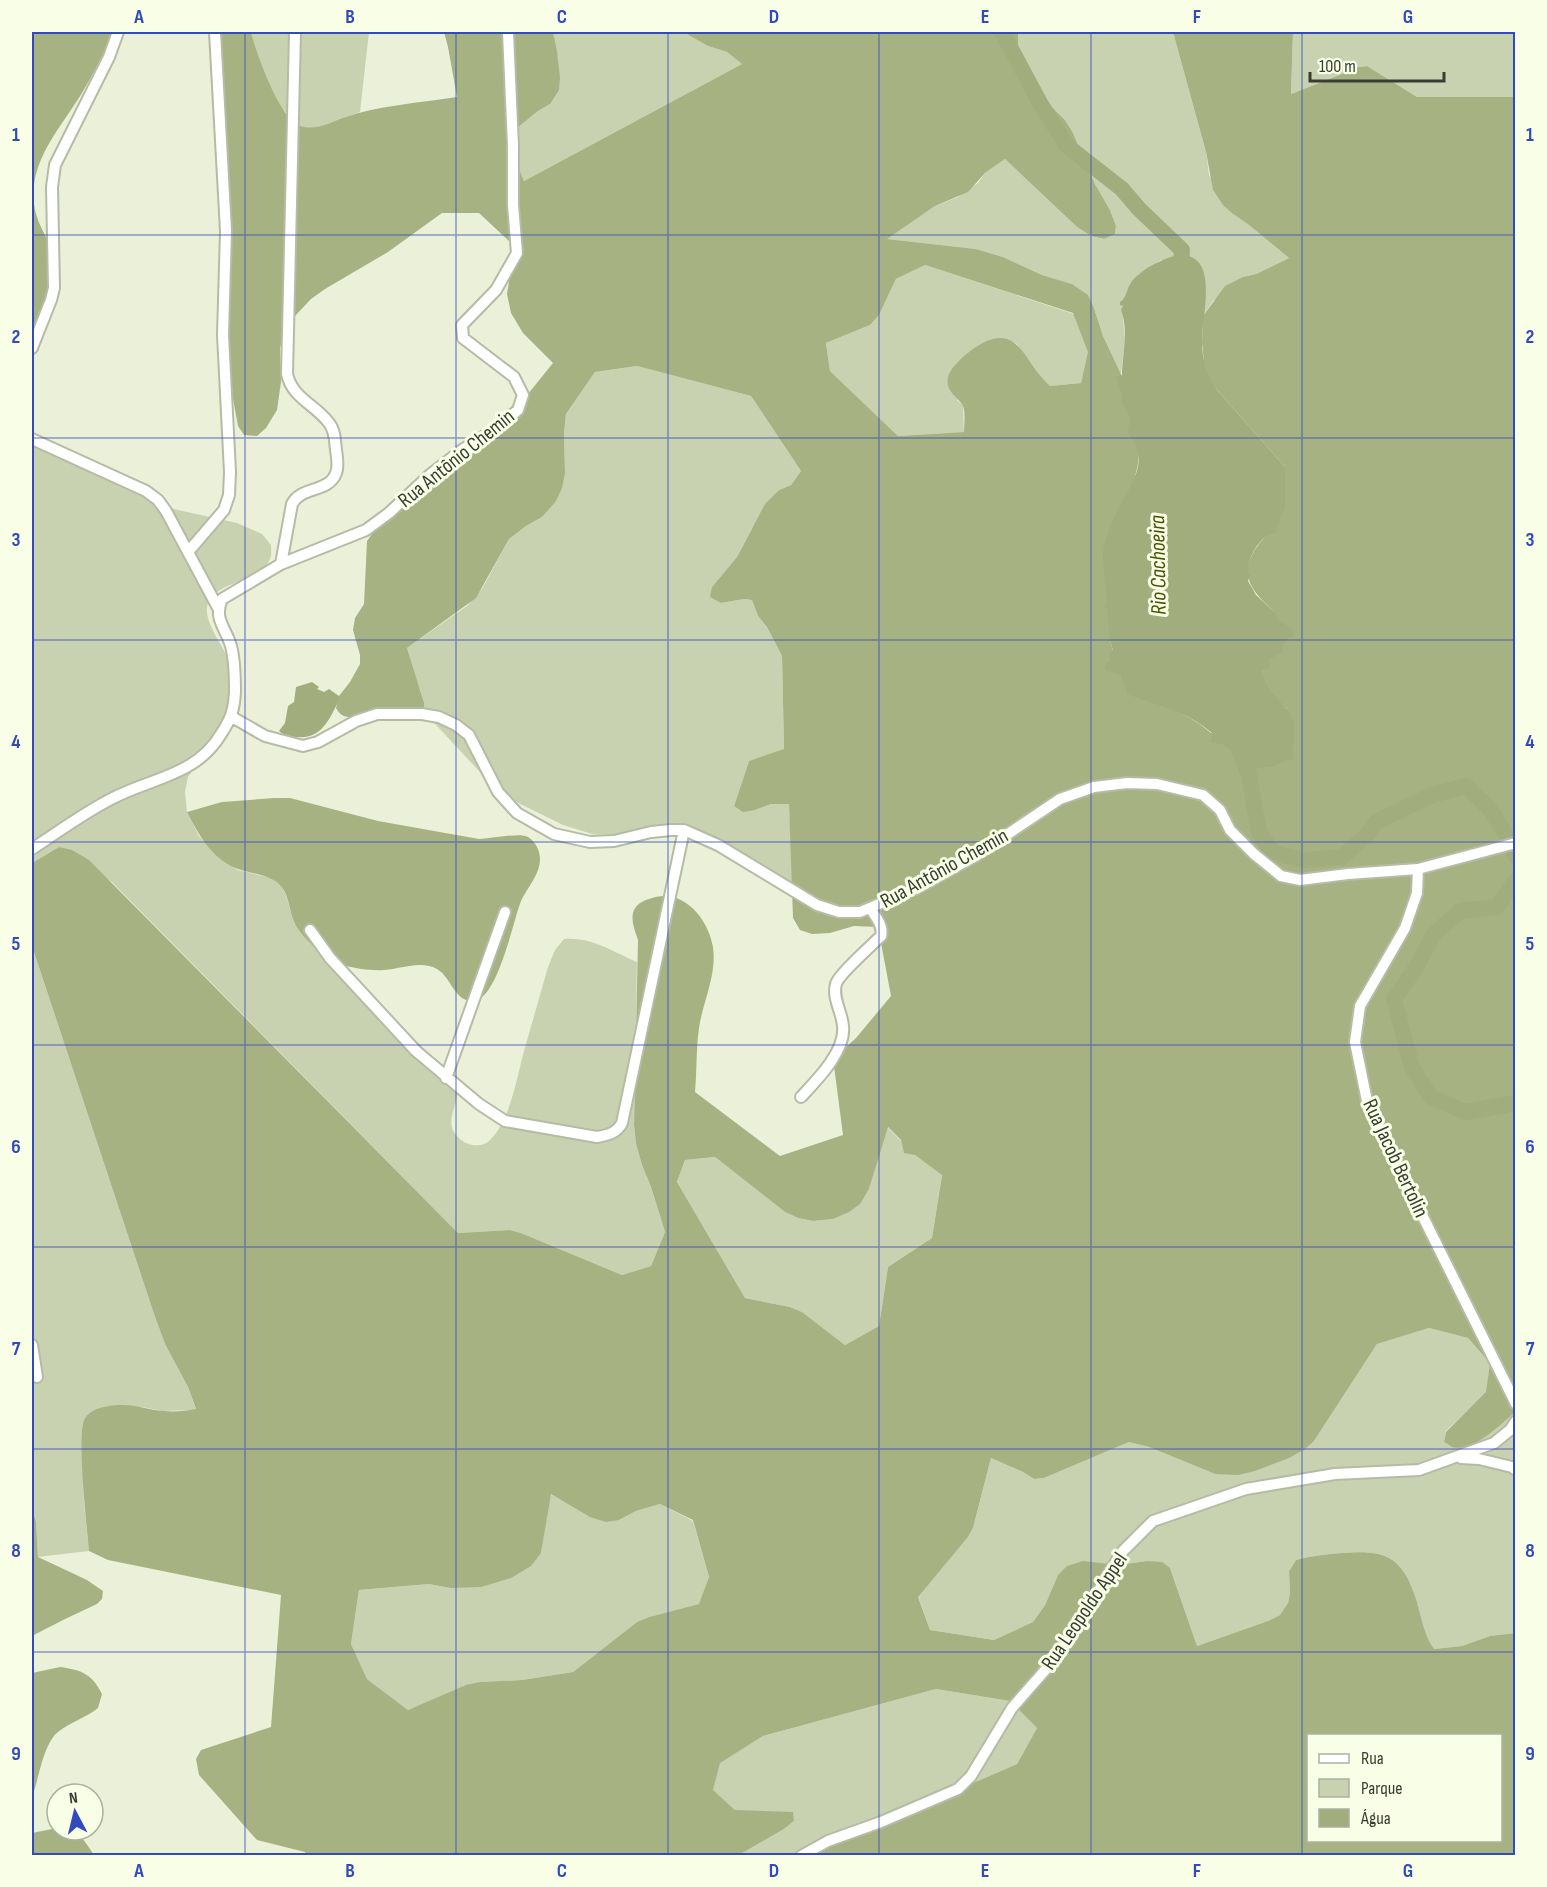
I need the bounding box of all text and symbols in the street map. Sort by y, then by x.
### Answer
text: A [133,5,144,29]
text: B [345,5,355,29]
text: C [557,5,567,29]
text: D [769,5,779,29]
text: E [981,5,989,29]
text: F [1193,5,1201,29]
text: G [1403,5,1413,29]
scale bar [1310,45,1444,83]
text: 100 m [1319,56,1356,77]
text: 1 [12,123,20,147]
text: 1 [1526,123,1534,147]
text: 2 [12,325,20,349]
text: 2 [1526,325,1534,349]
street label: Rua Antônio Chemin [393,404,519,513]
water label: Rio Cachoeira [1144,515,1173,615]
text: 3 [12,528,21,552]
text: 3 [1526,528,1535,552]
text: 4 [11,730,21,754]
text: 4 [1525,730,1535,754]
street label: Rua Antônio Chemin [876,823,1013,914]
text: 5 [12,932,21,956]
text: 5 [1526,932,1535,956]
street label: Rua Jacob Bertolin [1357,1095,1434,1221]
text: 6 [11,1135,21,1159]
text: 6 [1525,1135,1535,1159]
text: 7 [12,1337,21,1361]
text: 7 [1526,1337,1535,1361]
text: 8 [11,1539,21,1563]
text: 8 [1525,1539,1535,1563]
street label: Rua Leopoldo Appel [1036,1548,1133,1675]
legend [1307,1734,1502,1842]
text: 9 [11,1742,21,1766]
text: 9 [1525,1742,1535,1766]
text: Rua [1361,1748,1384,1769]
text: Parque [1361,1778,1402,1799]
north arrow [45,1782,105,1842]
text: N [68,1789,79,1809]
text: Água [1360,1808,1391,1829]
text: A [133,1859,144,1883]
text: B [345,1859,355,1883]
text: C [557,1859,567,1883]
text: D [769,1859,779,1883]
text: E [981,1859,989,1883]
text: F [1193,1859,1201,1883]
text: G [1403,1859,1413,1883]

